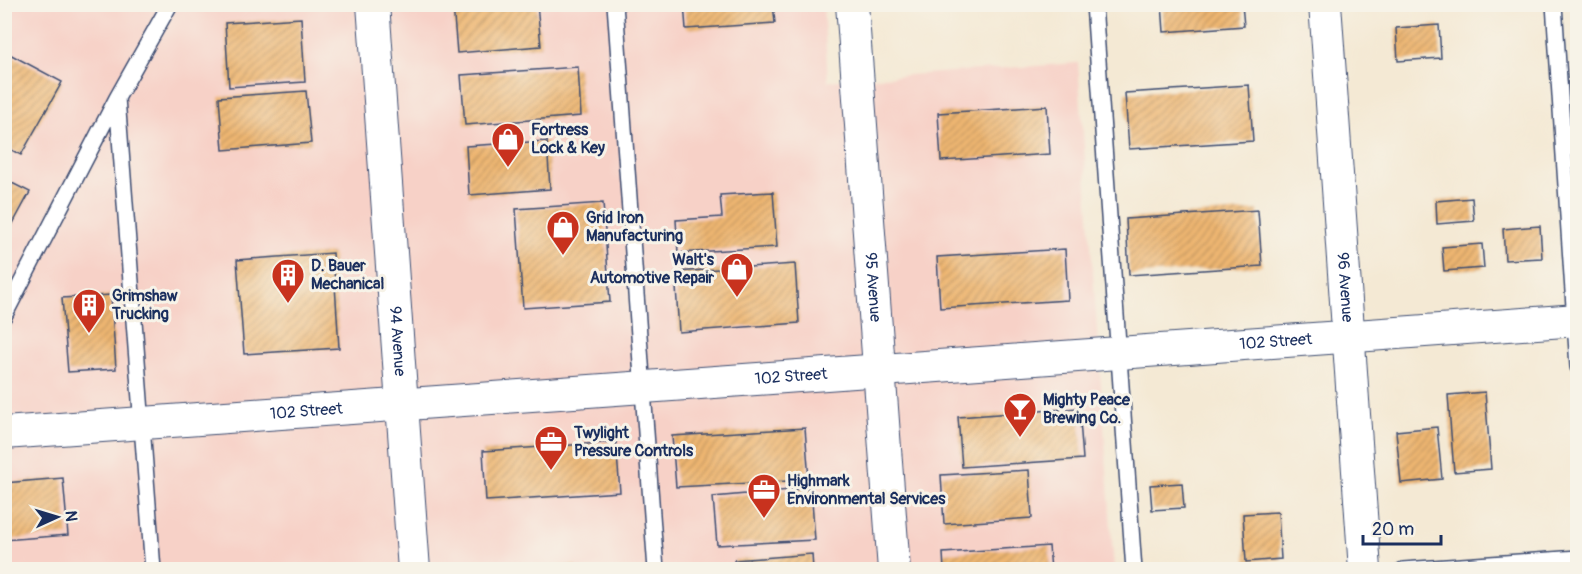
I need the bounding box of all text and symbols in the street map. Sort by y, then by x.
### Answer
place label: Fortress Lock & Key [531,120,605,158]
shop icon: Fortress Lock & Key [490,121,526,168]
place label: Grid Iron Manufacturing [586,208,683,246]
shop icon: Grid Iron Manufacturing [545,209,581,256]
place label: Walt's Automotive Repair [590,250,715,288]
shop icon: Walt's Automotive Repair [719,251,755,298]
street label: 95 Avenue [860,252,886,323]
street label: 96 Avenue [1333,252,1357,323]
place label: D. Bauer Mechanical [311,256,384,294]
building icon: D. Bauer Mechanical [270,257,306,304]
place label: Grimshaw Trucking [111,286,178,324]
building icon: Grimshaw Trucking [71,287,107,334]
street label: 94 Avenue [385,305,410,377]
street label: 102 Street [1239,329,1313,354]
street label: 102 Street [754,364,829,389]
place label: Mighty Peace Brewing Co. [1043,390,1131,428]
bar icon: Mighty Peace Brewing Co. [1002,391,1038,438]
street label: 102 Street [269,399,344,424]
place label: Twylight Pressure Controls [573,423,694,461]
office icon: Twylight Pressure Controls [533,424,569,471]
place label: Highmark Environmental Services [787,471,946,509]
office icon: Highmark Environmental Services [746,472,782,519]
north arrow [27,487,87,547]
scale bar [1363,508,1441,546]
text: N [61,510,81,522]
text: 20 m [1372,518,1414,541]

